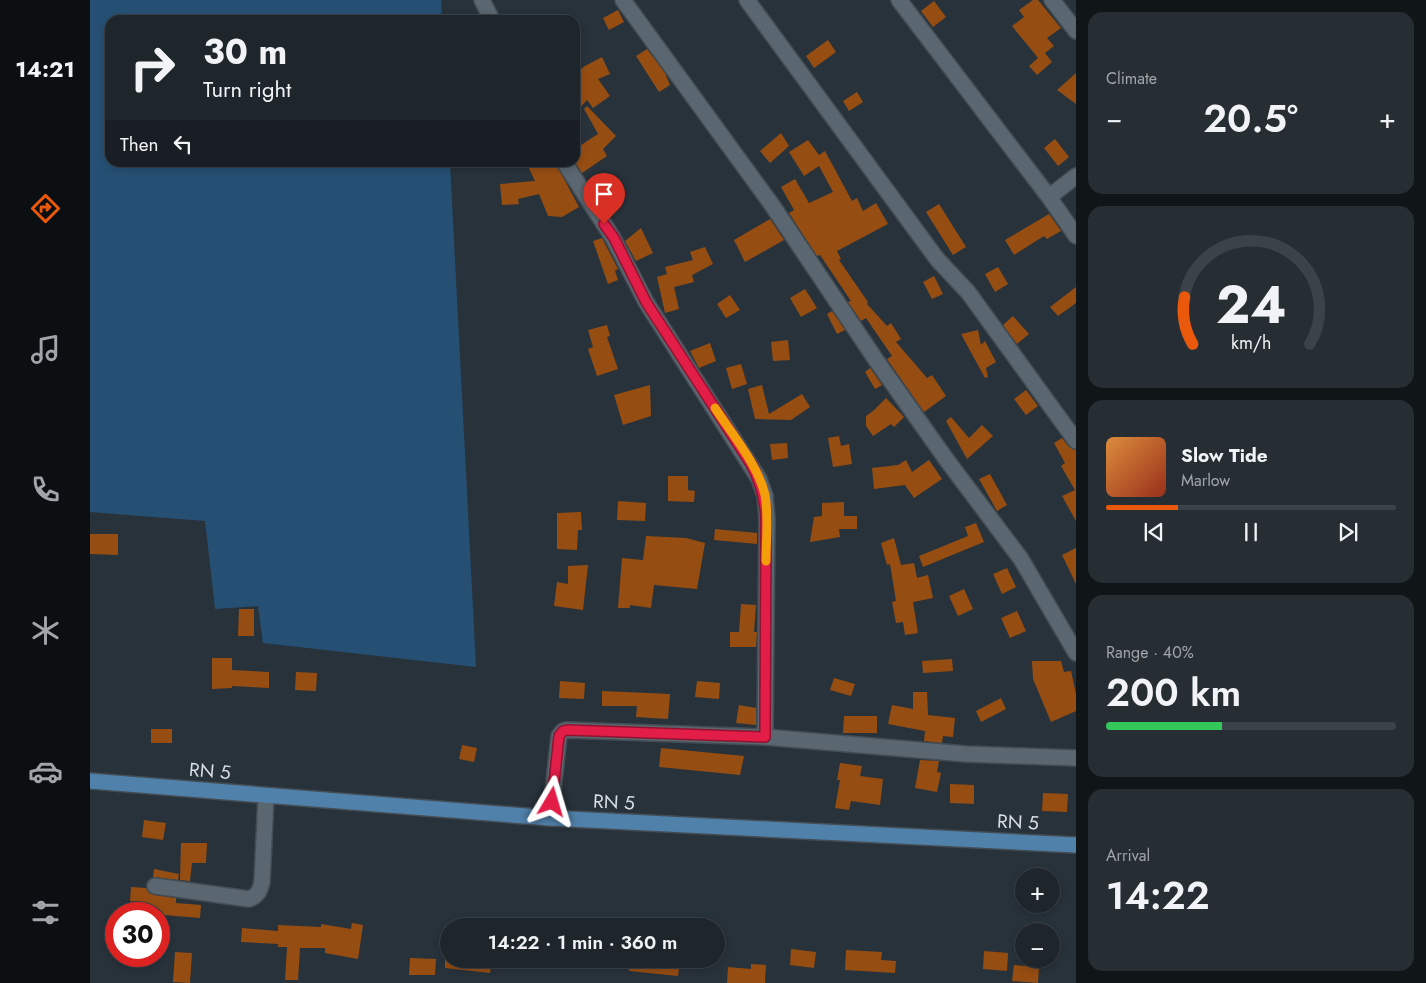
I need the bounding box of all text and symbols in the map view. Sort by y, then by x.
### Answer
text: 30 m [203,27,287,77]
icon: right [120,35,185,100]
text: 14:21 [15,53,75,85]
text: Climate [1106,67,1157,90]
text: Turn right [203,73,291,105]
text: 20.5° [1203,91,1298,146]
text: − [1106,98,1123,139]
text: + [1379,98,1396,139]
icon: left [169,130,197,158]
text: Then [120,131,159,158]
pin [583,173,625,224]
icon: arrive [590,180,618,208]
icon: directions [28,191,63,226]
text: 24 [1216,267,1286,343]
text: km/h [1231,330,1271,356]
icon: music [28,332,63,367]
text: Slow Tide [1181,442,1268,469]
text: Marlow [1181,469,1230,492]
icon: phone [28,472,63,507]
icon: previous [1140,518,1168,546]
icon: pause [1237,518,1265,546]
icon: next [1334,518,1362,546]
icon: climate [28,613,63,648]
text: Range · 40% [1106,641,1194,664]
text: 200 km [1106,665,1241,720]
icon: car [28,754,63,789]
street label: RN 5 [188,756,232,786]
position arrow [525,775,577,827]
street label: RN 5 [592,787,636,817]
street label: RN 5 [996,807,1040,837]
text: Arrival [1106,844,1150,867]
map controls [1015,868,1060,968]
button: + [1015,868,1060,913]
text: 14:22 [1106,868,1210,923]
icon: filters [28,895,63,930]
speed limit sign: 30 [105,902,170,967]
button: − [1015,923,1060,968]
text: 14:22 · 1 min · 360 m [488,929,677,956]

